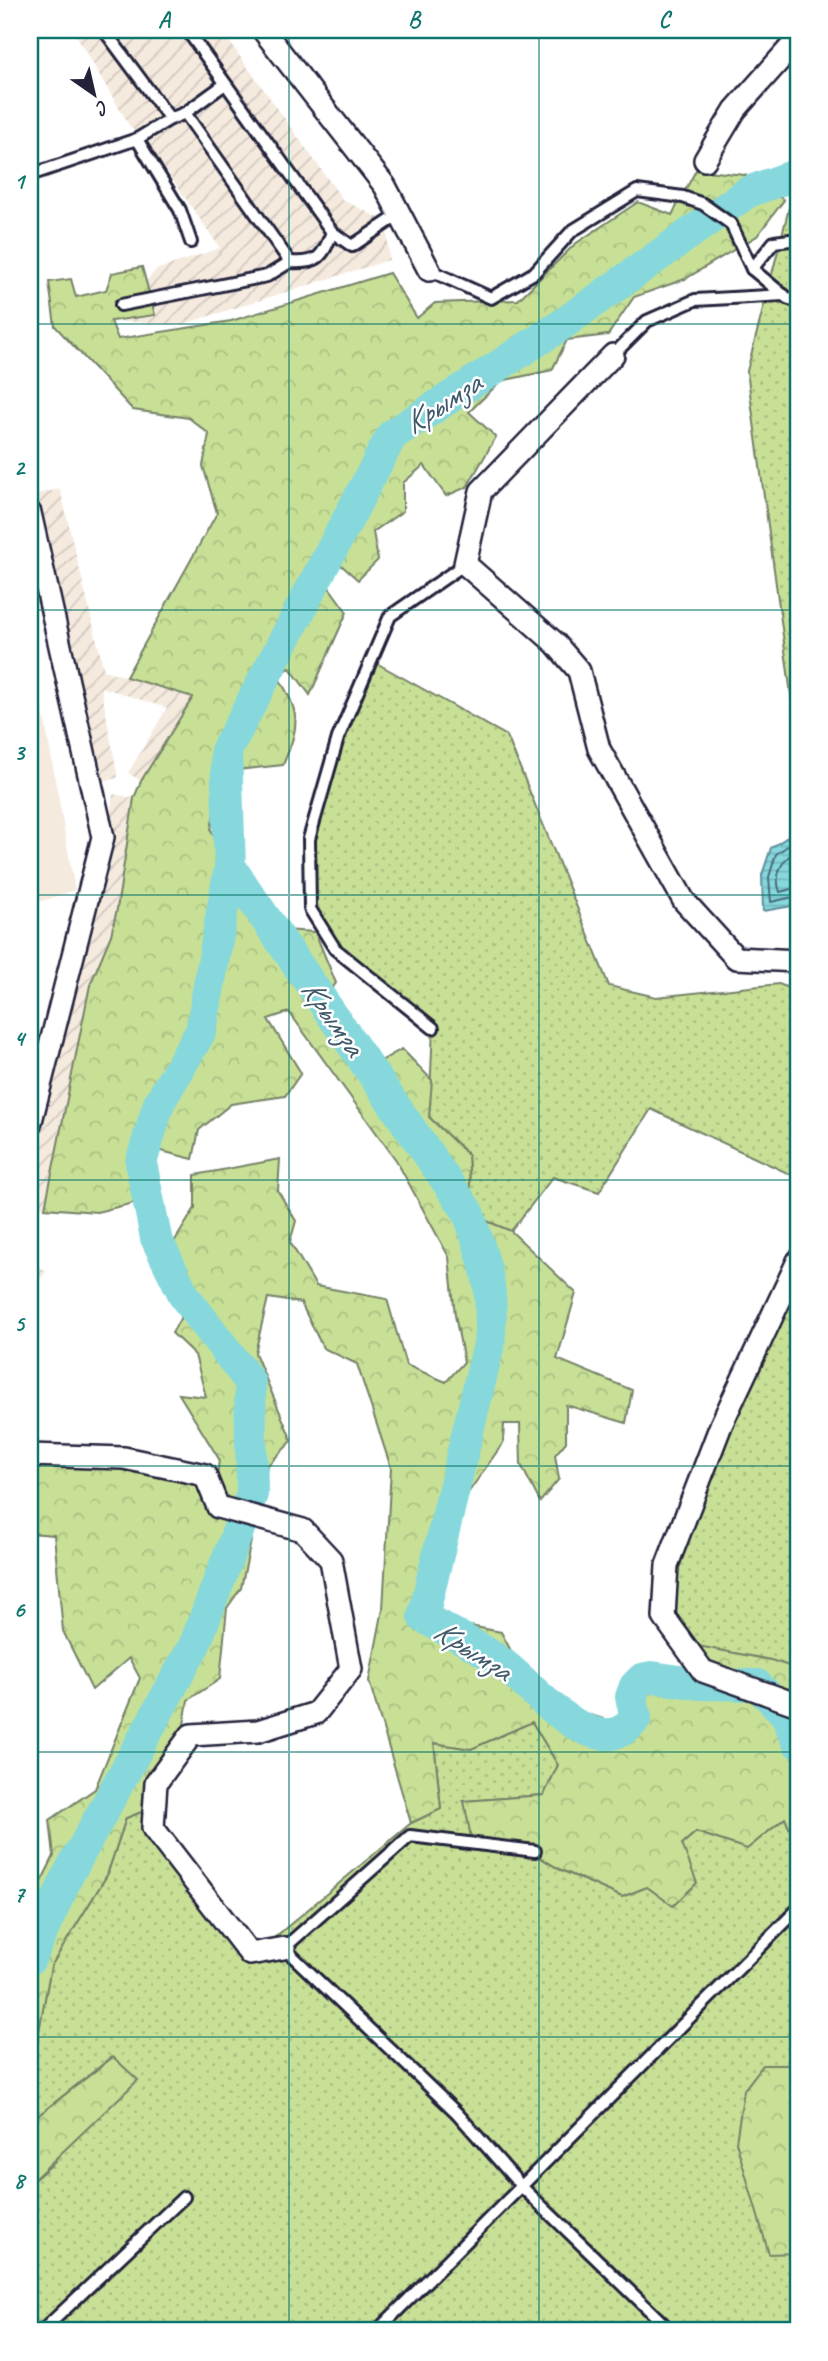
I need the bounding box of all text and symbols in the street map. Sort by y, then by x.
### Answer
text: A [158,5,172,34]
text: B [408,5,422,34]
text: C [659,5,673,34]
north arrow [60,60,130,130]
text: С [90,95,114,121]
text: 1 [14,167,27,196]
water label: Крымза [395,361,491,443]
text: 2 [14,453,27,482]
text: 3 [14,738,27,767]
water label: Крымза [292,971,376,1066]
text: 4 [14,1024,27,1053]
text: 5 [14,1309,26,1338]
text: 6 [14,1595,27,1624]
water label: Крымза [426,1610,522,1692]
text: 7 [14,1880,27,1909]
text: 8 [14,2166,27,2195]

